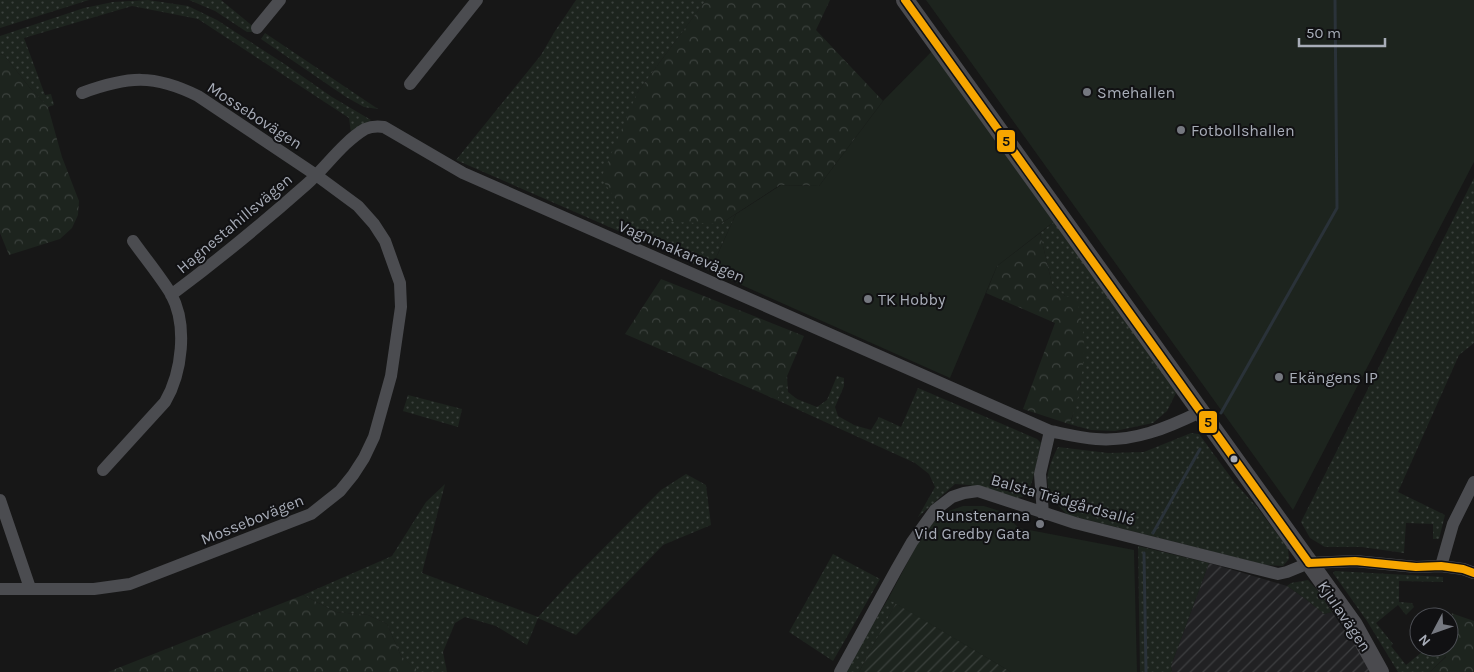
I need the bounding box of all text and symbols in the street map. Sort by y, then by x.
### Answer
scale bar [1299,15,1385,47]
text: 50 m [1306,24,1341,42]
street label: Mossebovägen [204,78,306,153]
place label: Smehallen [1097,83,1175,102]
marker: Smehallen [1081,86,1093,98]
place label: Fotbollshallen [1191,121,1295,140]
marker: Fotbollshallen [1175,124,1187,136]
line badge: 5 [996,129,1016,153]
text: 5 [1002,133,1010,150]
street label: Hagnestahillsvägen [173,169,296,277]
street label: Vagnmakarevägen [616,216,748,287]
place label: TK Hobby [878,290,946,309]
marker: TK Hobby [862,293,874,305]
place label: Ekängens IP [1289,368,1378,387]
marker: Ekängens IP [1273,371,1285,383]
line badge: 5 [1198,410,1218,434]
text: 5 [1204,414,1212,431]
unlabelled marker [1229,454,1239,464]
street label: Balsta Trädgårdsallé [989,470,1137,529]
street label: Mossebovägen [198,490,306,549]
place label: Runstenarna Vid Gredby Gata [915,506,1030,543]
marker: Runstenarna Vid Gredby Gata [1034,518,1046,530]
street label: Kjulavägen [1314,577,1375,655]
north arrow [1409,607,1459,657]
text: N [1415,631,1434,650]

